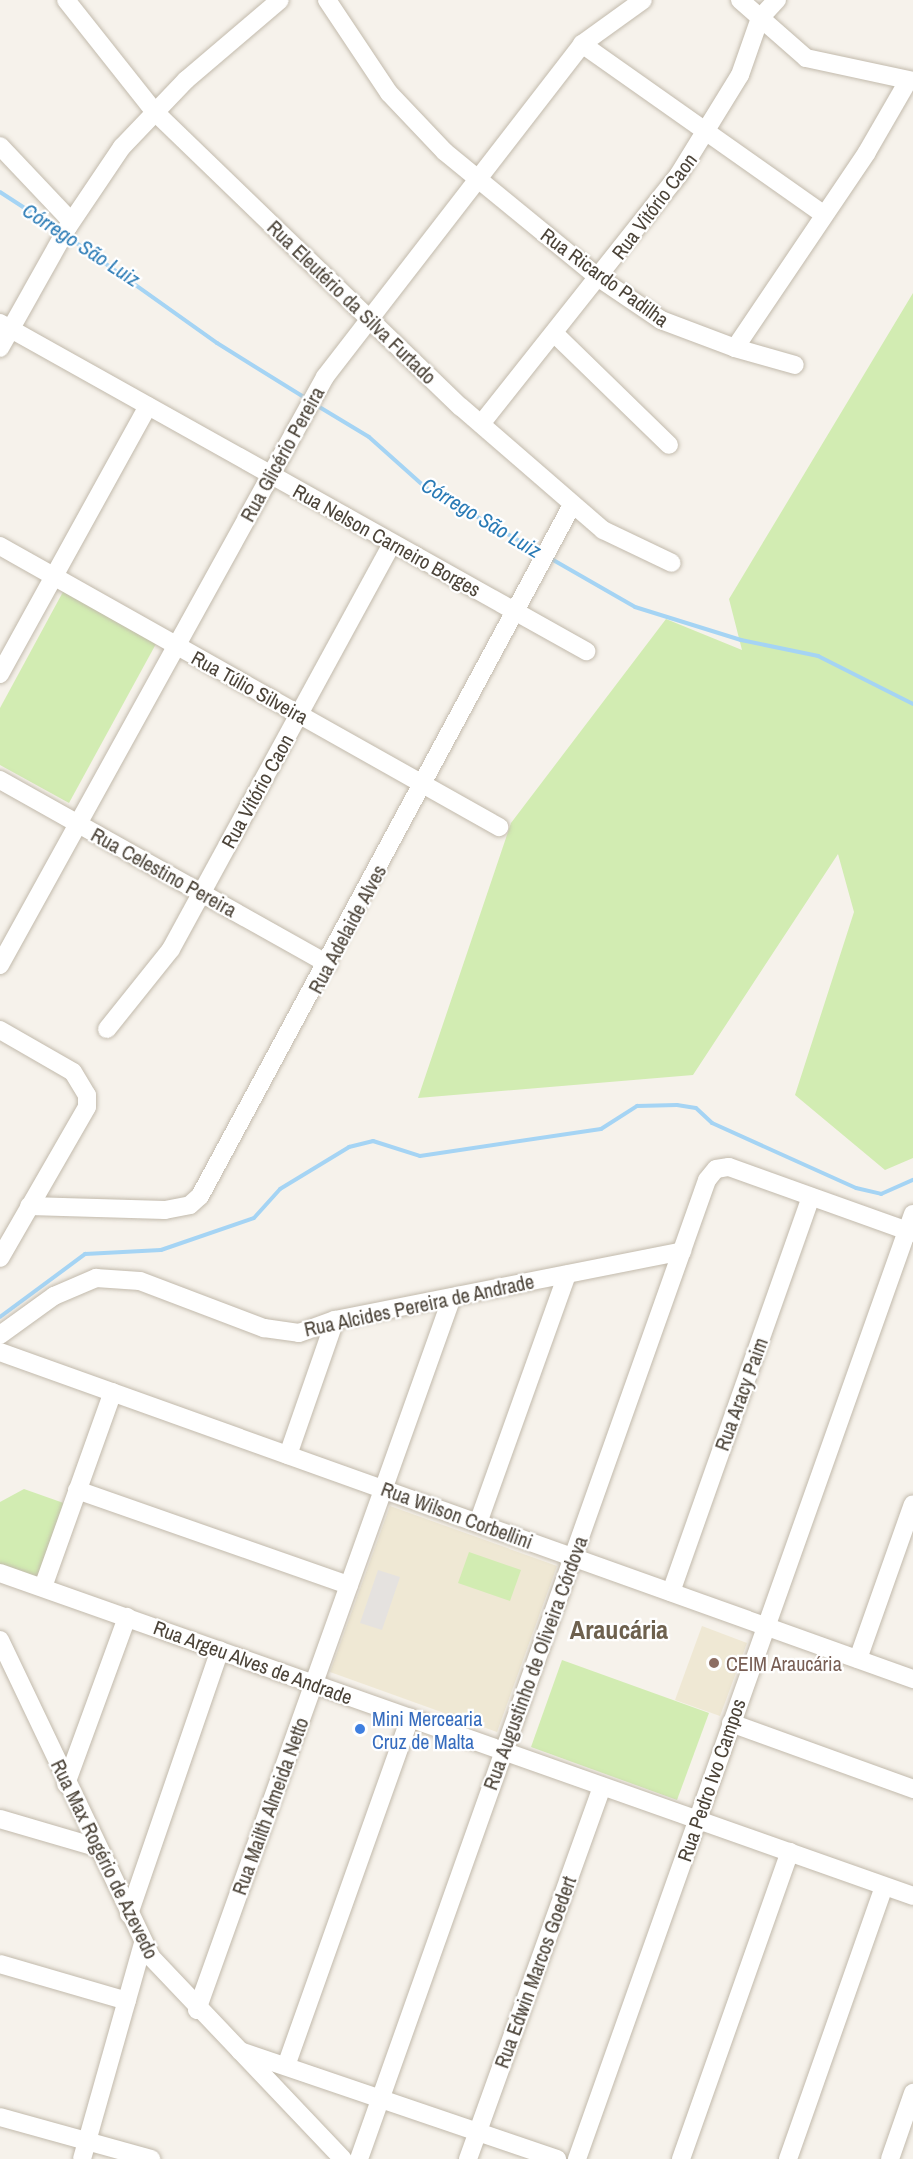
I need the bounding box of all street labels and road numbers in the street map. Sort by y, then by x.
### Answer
street label: Rua Vitório Caon [606,148,702,264]
street label: Rua Eleutério da Silva Furtado [263,215,441,389]
street label: Rua Ricardo Padilha [536,223,674,331]
street label: Rua Glicério Pereira [235,382,329,526]
street label: Rua Nelson Carneiro Borges [289,478,485,602]
street label: Rua Túlio Silveira [187,645,313,729]
street label: Rua Vitório Caon [216,730,298,852]
street label: Rua Celestino Pereira [87,822,241,922]
street label: Rua Adelaide Alves [303,860,391,998]
street label: Rua Alcides Pereira de Andrade [301,1269,537,1341]
street label: Rua Aracy Paim [709,1334,773,1454]
street label: Rua Wilson Corbellini [378,1476,536,1554]
street label: Rua Augustinho de Oliveira Córdova [478,1533,592,1793]
street label: Rua Argeu Alves de Andrade [149,1614,357,1710]
street label: Rua Pedro Ivo Campos [672,1696,750,1864]
street label: Rua Mailth Almeida Netto [227,1714,313,1898]
street label: Rua Max Rogério de Azevedo [46,1755,164,1963]
street label: Rua Edwin Marcos Goedert [489,1873,581,2071]

